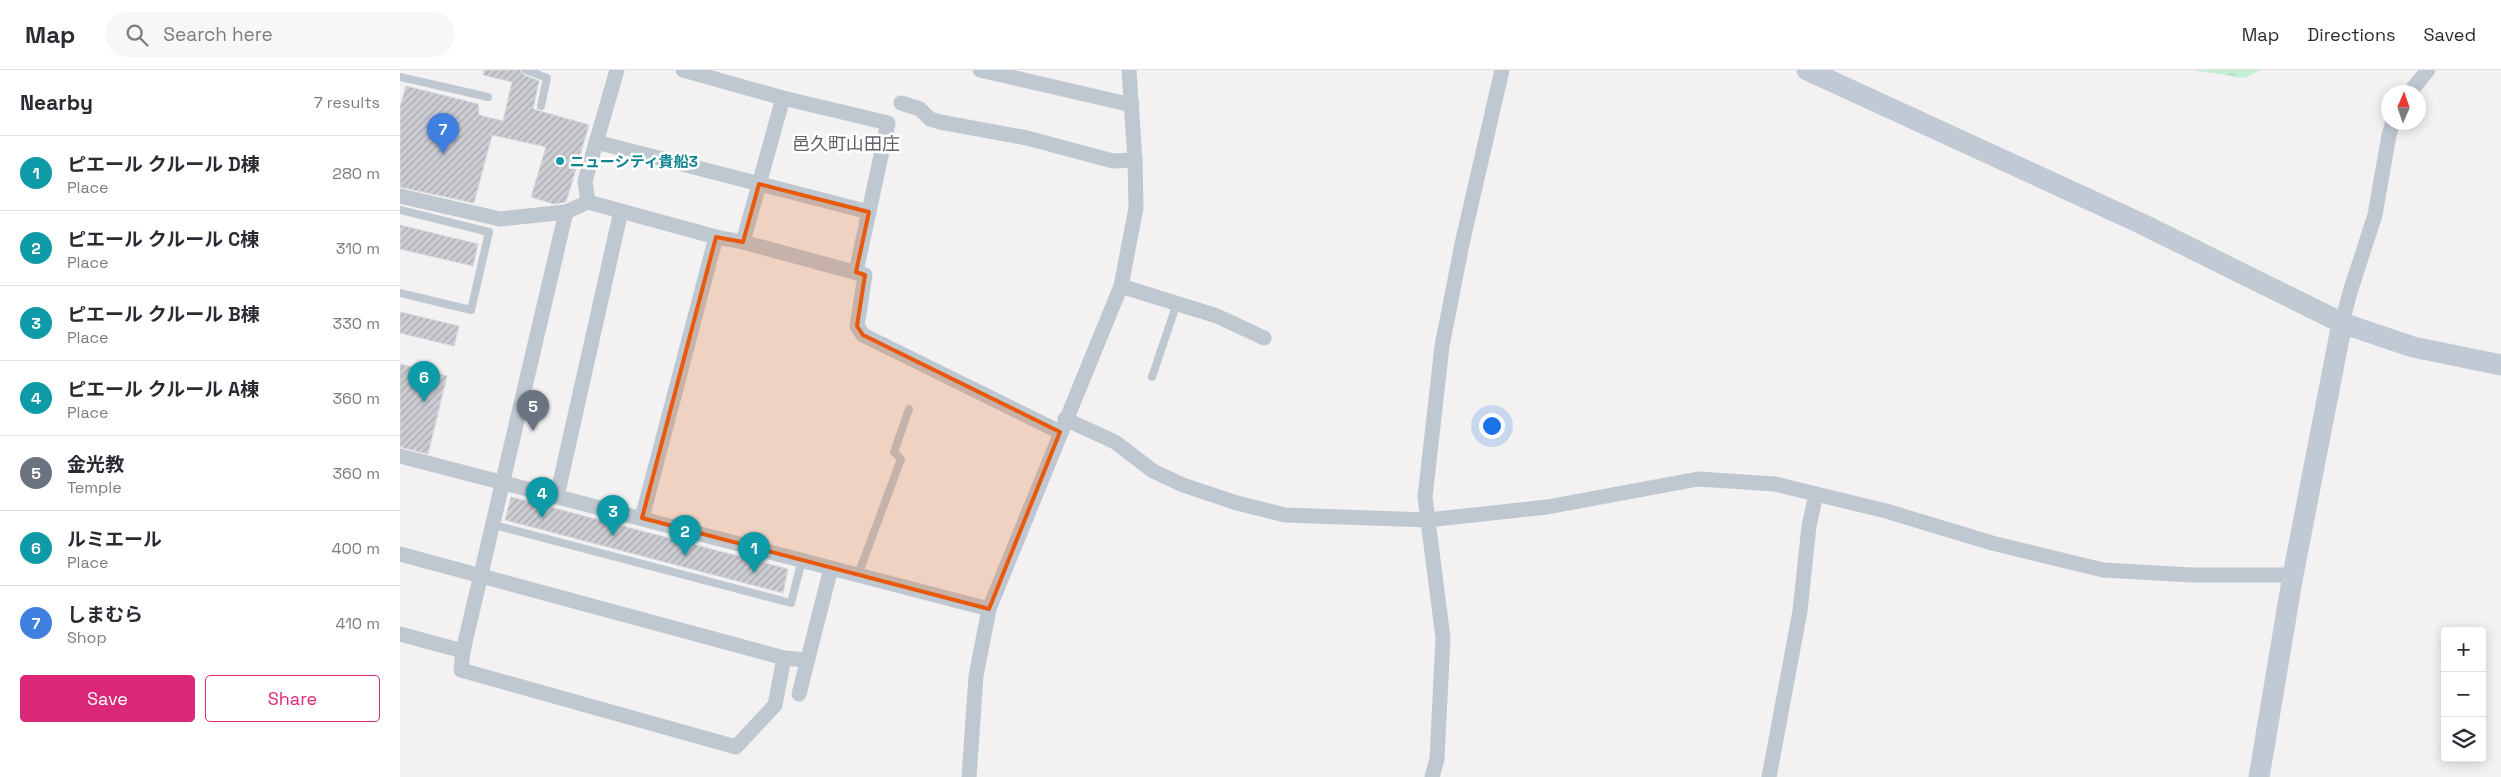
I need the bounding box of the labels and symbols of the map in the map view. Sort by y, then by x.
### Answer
north arrow [2381,85,2426,130]
pin: 7 [427,113,459,154]
district label: 邑久町山田庄 [792,132,900,155]
place label: ニューシティ貴船3 [570,152,698,171]
marker: ニューシティ貴船3 [554,155,566,167]
pin: 6 [408,361,440,402]
pin: 5 [517,390,549,431]
your location [1479,413,1505,439]
pin: 4 [526,477,558,518]
pin: 3 [597,495,629,536]
pin: 2 [669,515,701,556]
pin: 1 [738,532,770,573]

